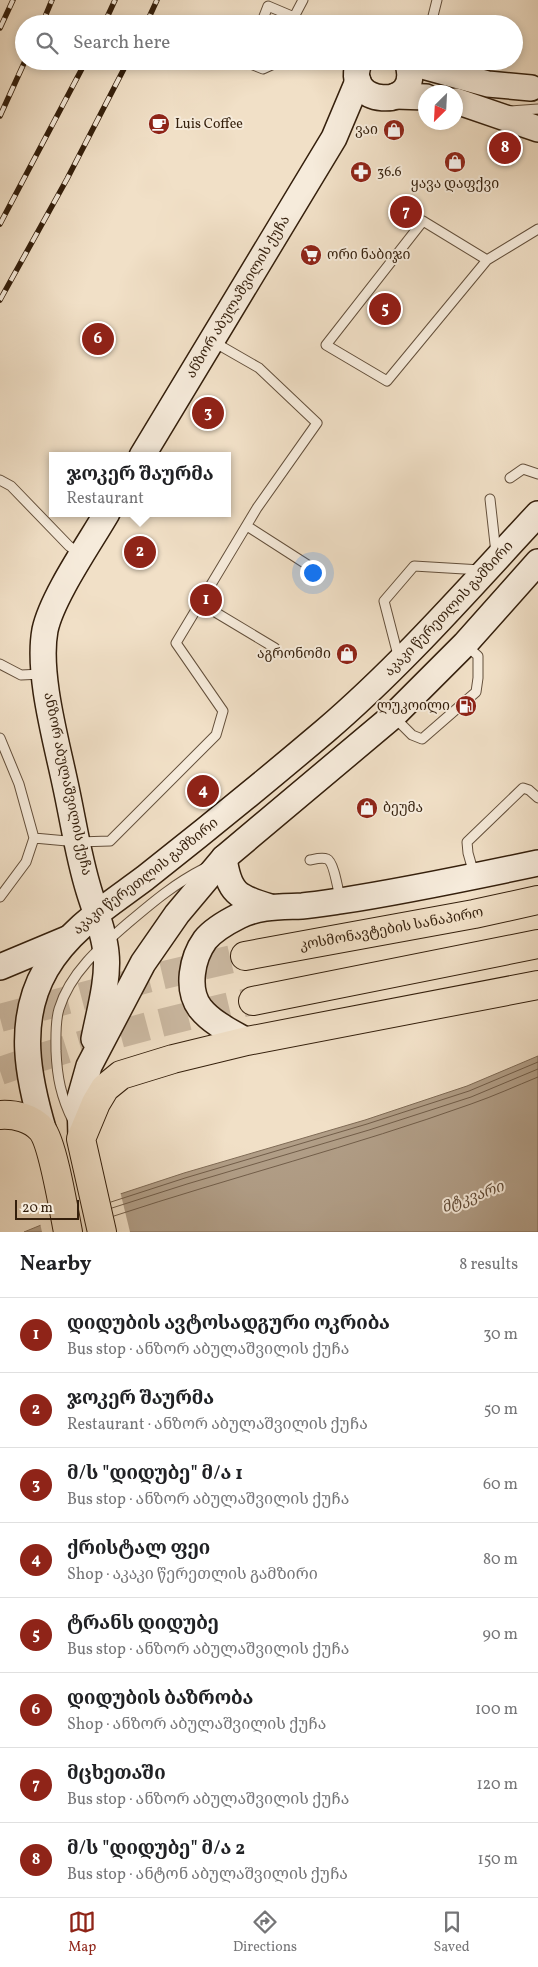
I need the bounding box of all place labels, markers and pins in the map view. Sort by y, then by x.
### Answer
cafe icon: Luis Coffee [147,112,171,136]
place label: Luis Coffee [175,115,243,134]
shop icon: ვაი [382,118,406,142]
place label: ვაი [355,121,378,140]
pin: 8 [489,129,521,167]
shop icon: ყავა დაფქვი [443,150,467,174]
pharmacy icon: 36.6 [349,160,373,184]
place label: 36.6 [377,163,402,182]
place label: ყავა დაფქვი [411,175,499,194]
pin: 7 [390,193,422,231]
supermarket icon: ორი ნაბიჯი [299,243,323,267]
place label: ორი ნაბიჯი [327,246,411,265]
pin: 5 [369,290,401,328]
pin: 6 [82,320,114,358]
pin: 3 [192,394,224,432]
pin: 2 [124,533,156,571]
pin: 1 [190,581,222,619]
shop icon: აგრონომი [335,642,359,666]
place label: აგრონომი [257,645,331,664]
fuel station icon: ლუკოილი [454,694,478,718]
place label: ლუკოილი [377,697,450,716]
pin: 4 [187,772,219,810]
shop icon: ბეუმა [355,796,379,820]
place label: ბეუმა [383,799,423,818]

